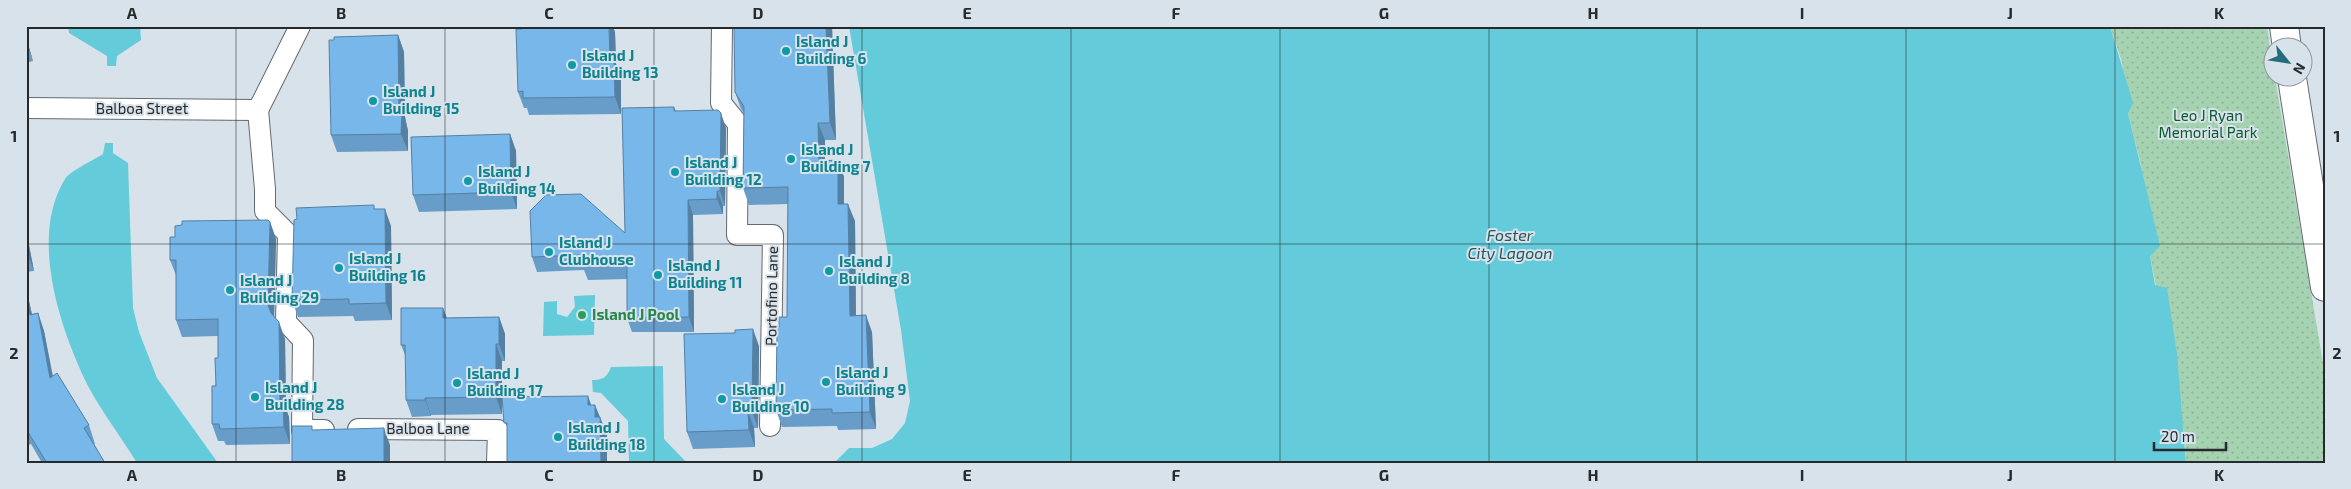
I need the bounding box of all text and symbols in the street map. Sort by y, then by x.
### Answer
text: A [127,3,138,22]
text: B [336,3,346,22]
text: C [544,3,554,22]
text: D [753,3,764,22]
text: E [962,3,972,22]
text: F [1172,3,1181,22]
text: G [1379,3,1389,22]
text: H [1587,3,1599,22]
text: I [1800,3,1804,22]
text: J [2007,3,2013,22]
text: K [2214,3,2225,22]
place label: Island J Building 6 [796,32,867,67]
north arrow [2264,38,2314,88]
marker: Island J Building 6 [780,45,792,57]
place label: Island J Building 13 [582,46,659,81]
marker: Island J Building 13 [566,59,578,71]
text: N [2290,60,2310,77]
place label: Island J Building 15 [383,82,459,117]
marker: Island J Building 15 [367,95,379,107]
street label: Balboa Street [96,99,188,117]
park label: Leo J Ryan Memorial Park [2159,106,2258,141]
text: 1 [11,126,17,145]
text: 1 [2334,126,2340,145]
place label: Island J Building 7 [801,140,871,175]
place label: Island J Building 12 [685,153,762,188]
marker: Island J Building 7 [785,153,797,165]
place label: Island J Building 14 [478,162,556,197]
marker: Island J Building 12 [669,166,681,178]
marker: Island J Building 14 [462,175,474,187]
water label: Foster City Lagoon [1468,225,1552,263]
place label: Island J Clubhouse [559,233,634,268]
marker: Island J Clubhouse [543,246,555,258]
street label: Portofino Lane [761,246,781,346]
place label: Island J Building 16 [349,249,426,284]
place label: Island J Building 8 [839,252,910,287]
place label: Island J Building 11 [668,256,743,291]
marker: Island J Building 16 [333,262,345,274]
marker: Island J Building 8 [823,265,835,277]
marker: Island J Building 11 [652,269,664,281]
place label: Island J Building 29 [240,271,319,306]
marker: Island J Building 29 [224,284,236,296]
place label: Island J Pool [592,305,679,323]
marker: Island J Pool [576,309,588,321]
text: 2 [9,343,19,362]
text: 2 [2332,343,2342,362]
place label: Island J Building 9 [836,363,907,398]
place label: Island J Building 17 [467,364,543,399]
marker: Island J Building 9 [820,376,832,388]
marker: Island J Building 17 [451,377,463,389]
place label: Island J Building 28 [265,378,345,413]
place label: Island J Building 10 [732,380,810,415]
marker: Island J Building 28 [249,391,261,403]
marker: Island J Building 10 [716,393,728,405]
place label: Island J Building 18 [568,418,645,453]
street label: Balboa Lane [386,419,470,437]
scale bar [2154,419,2226,451]
text: 20 m [2161,427,2195,445]
marker: Island J Building 18 [552,431,564,443]
text: A [127,465,138,484]
text: B [336,465,346,484]
text: C [544,465,554,484]
text: D [753,465,764,484]
text: E [962,465,972,484]
text: F [1172,465,1181,484]
text: G [1379,465,1389,484]
text: H [1587,465,1599,484]
text: I [1800,465,1804,484]
text: J [2007,465,2013,484]
text: K [2214,465,2225,484]

